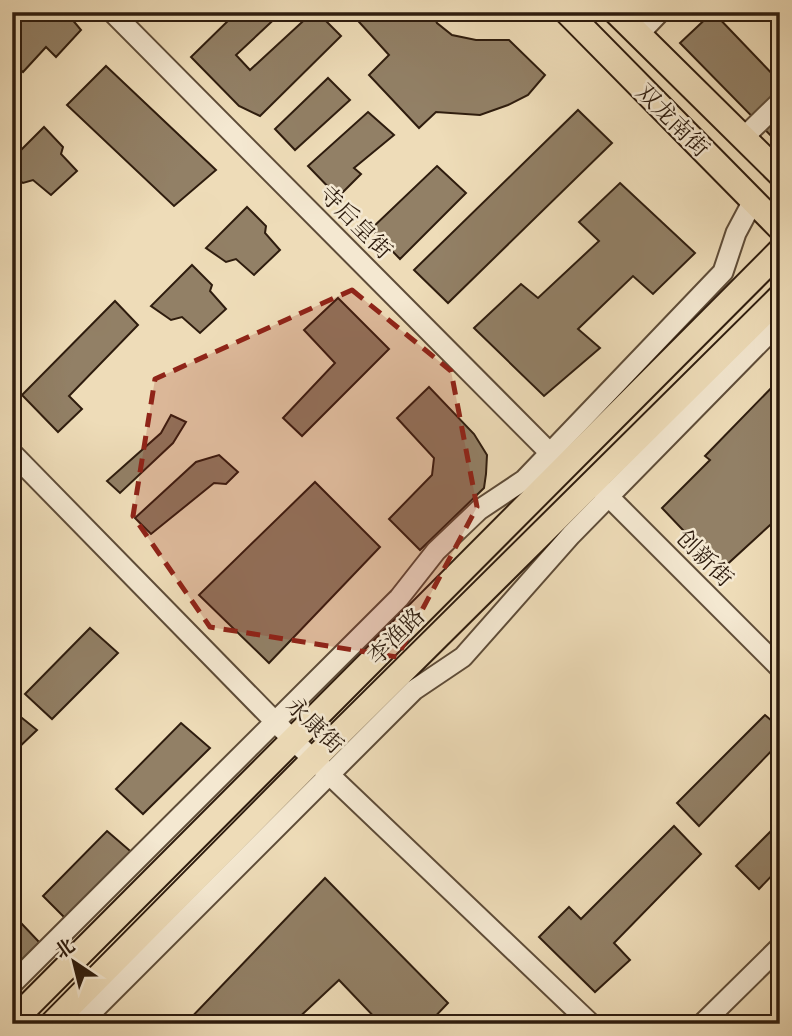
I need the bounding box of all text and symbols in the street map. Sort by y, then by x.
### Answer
street label: 双龙南街 [630,77,716,163]
street label: 寺后皇街 [313,179,399,265]
street label: 创新街 [670,523,740,593]
street label: 李渔路 [361,601,431,671]
street label: 永康街 [280,690,350,760]
north arrow [38,928,108,998]
text: 北 [50,933,79,964]

